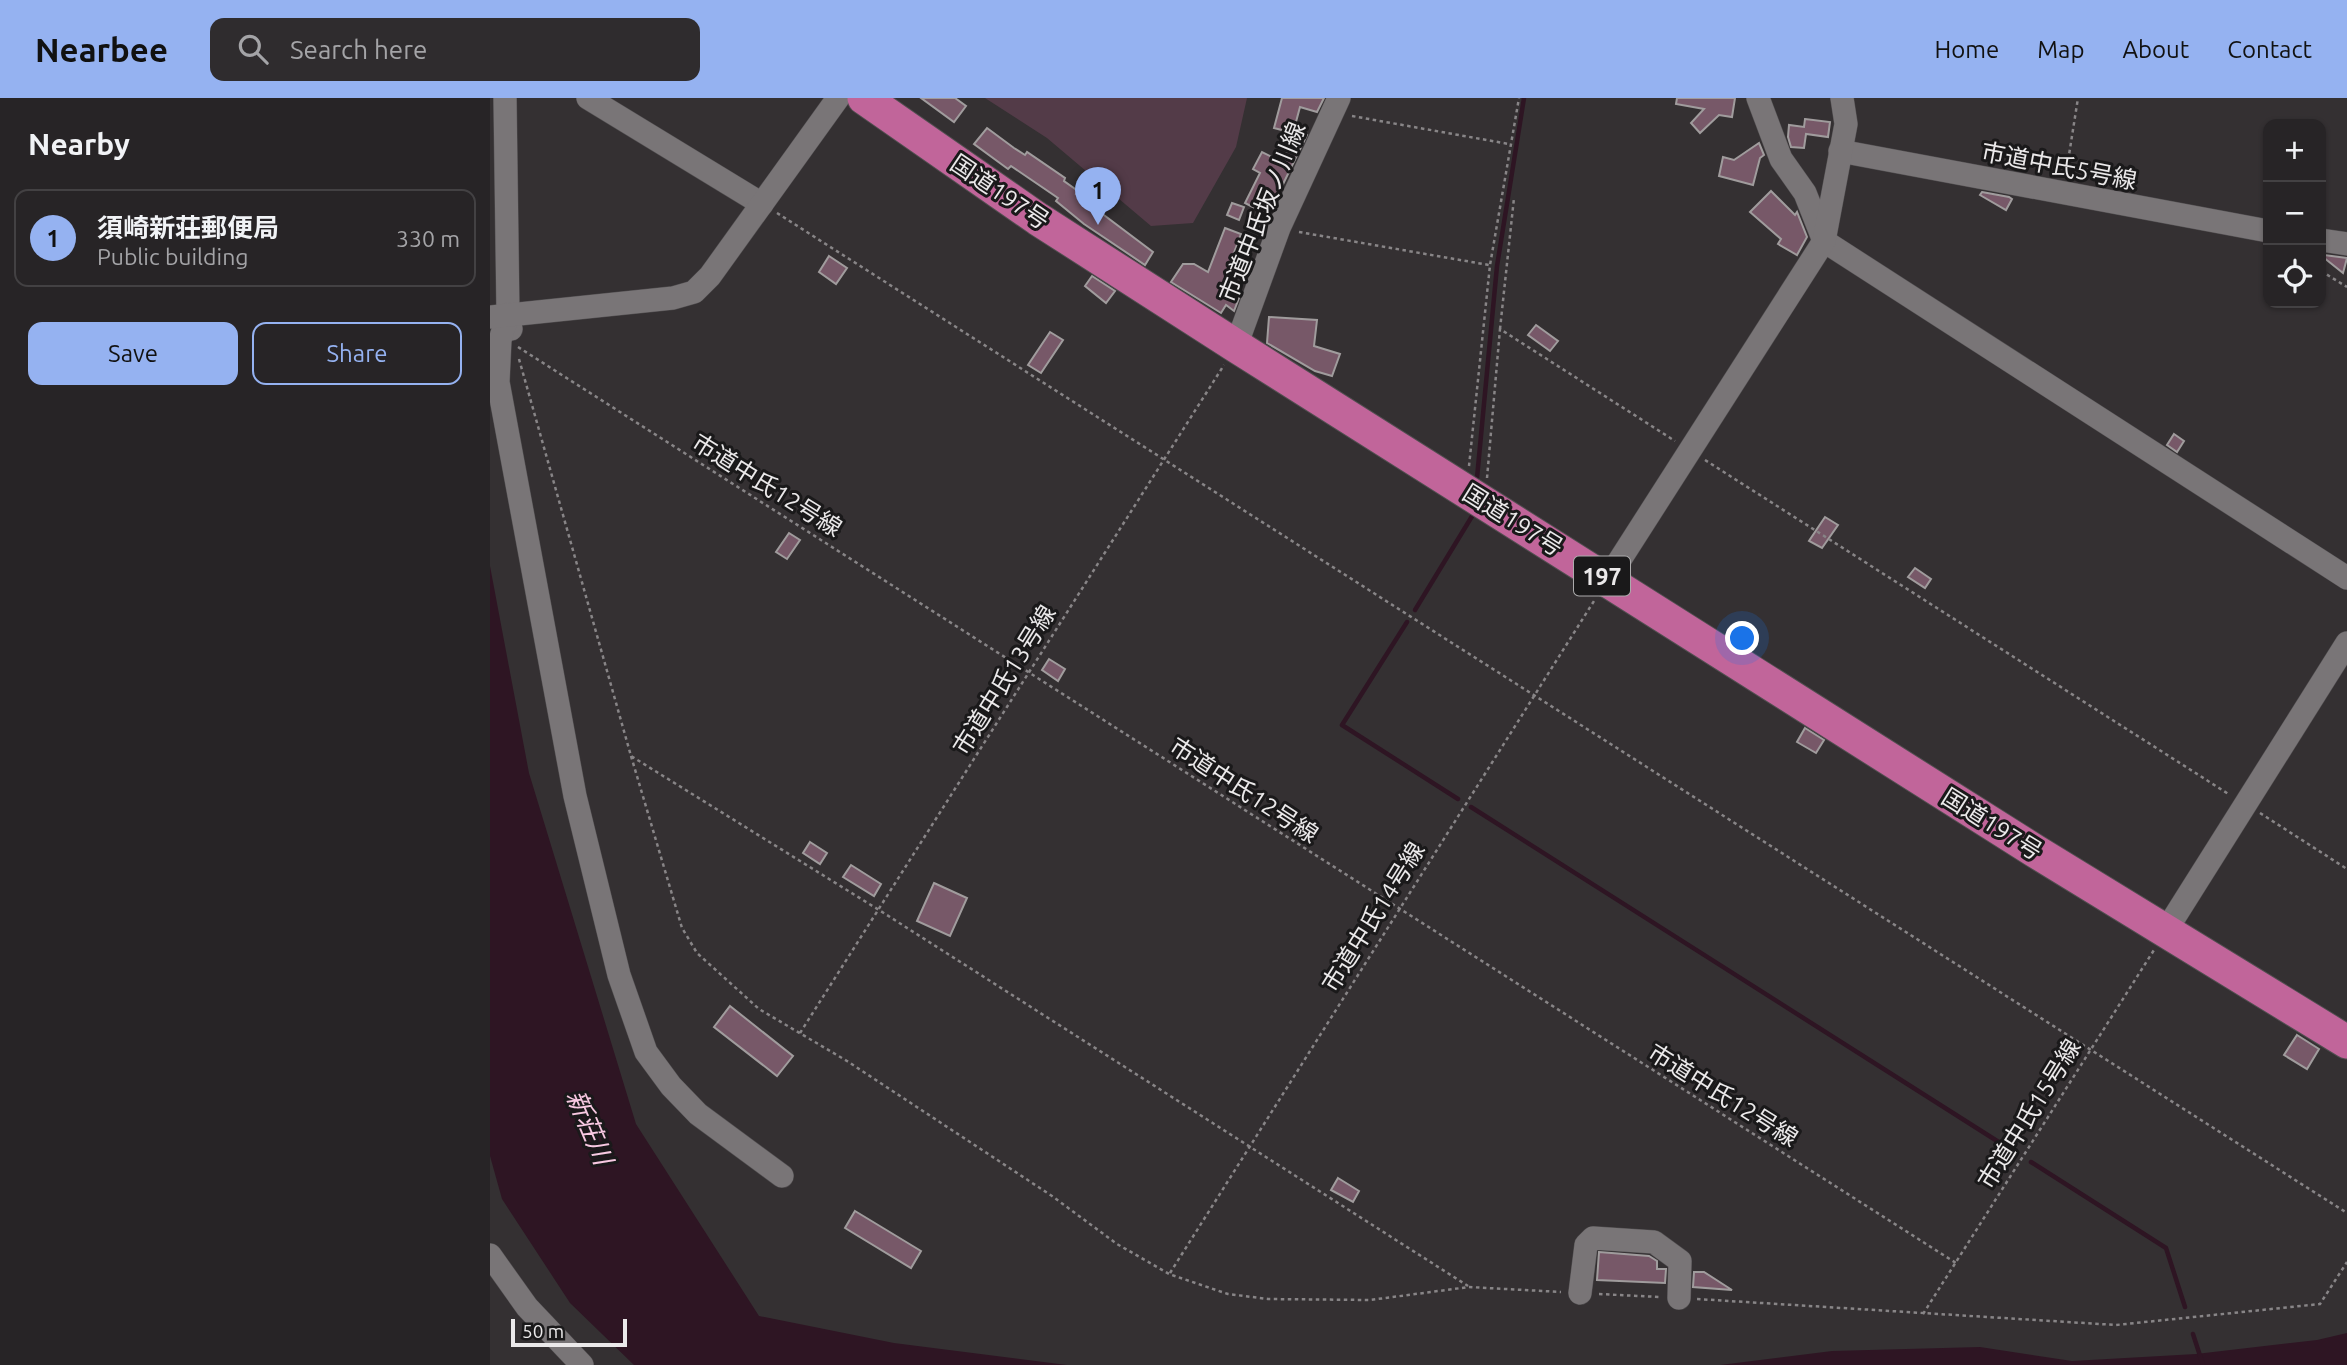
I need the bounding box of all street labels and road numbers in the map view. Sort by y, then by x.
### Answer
street label: 市道中氏坂ノ川線 [1214,118,1310,306]
street label: 市道中氏5号線 [1979,138,2139,194]
street label: 国道197号 [946,149,1054,235]
street label: 市道中氏12号線 [687,428,847,542]
street label: 国道197号 [1458,479,1568,561]
road number: 197 [1574,556,1630,596]
street label: 市道中氏13号線 [947,600,1061,760]
street label: 市道中氏12号線 [1165,732,1323,848]
street label: 国道197号 [1937,783,2047,865]
street label: 市道中氏14号線 [1316,837,1430,997]
street label: 市道中氏15号線 [1972,1034,2086,1194]
street label: 市道中氏12号線 [1643,1038,1803,1152]

